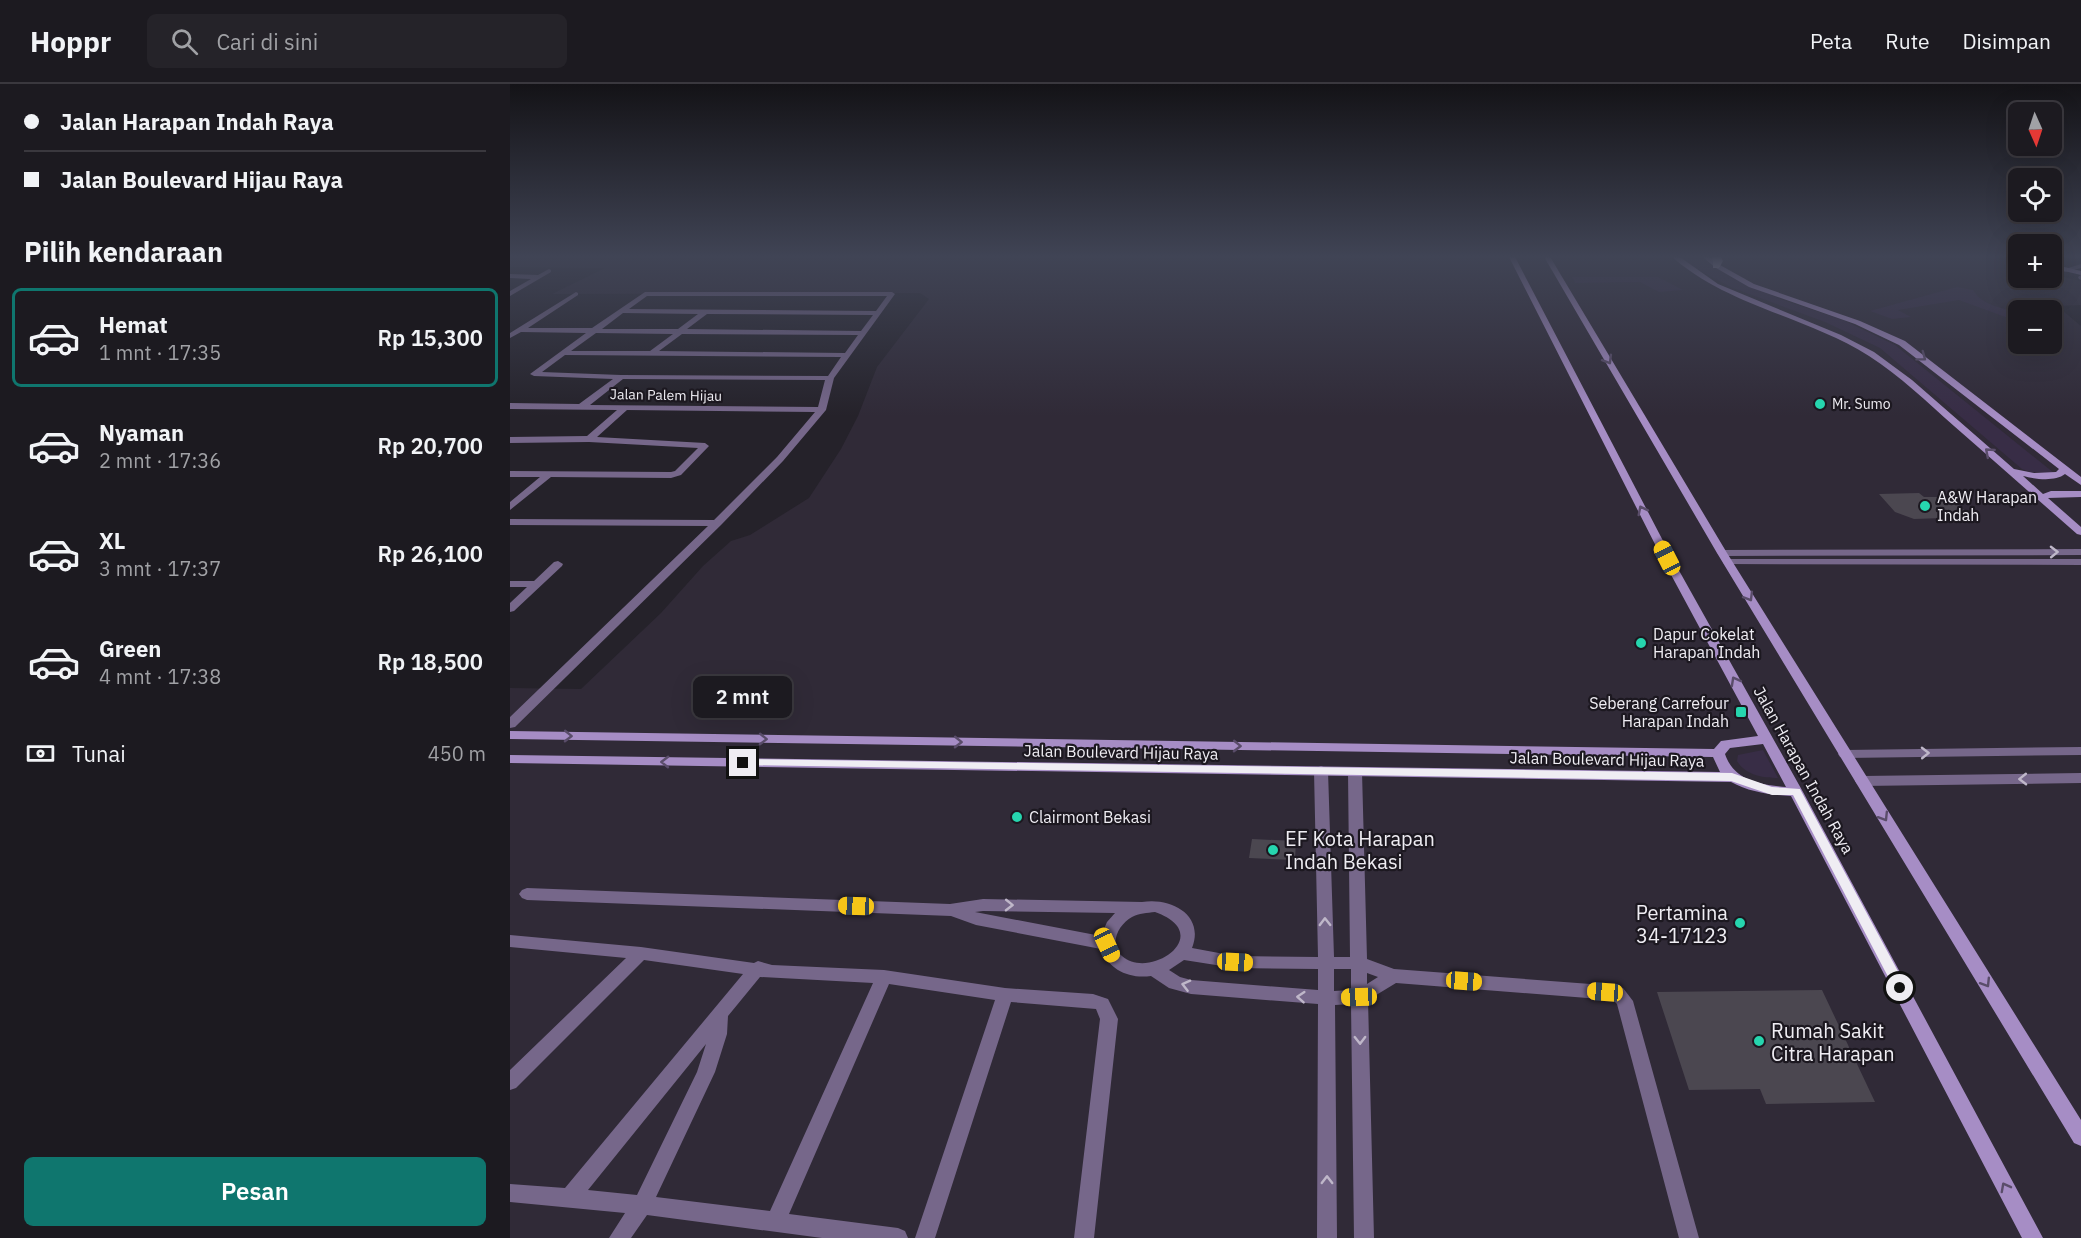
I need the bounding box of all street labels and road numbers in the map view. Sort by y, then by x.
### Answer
street label: Jalan Palem Hijau [610,385,722,405]
street label: Jalan Harapan Indah Raya [1750,683,1859,858]
street label: Jalan Boulevard Hijau Raya [1024,740,1219,764]
street label: Jalan Boulevard Hijau Raya [1510,747,1705,771]

